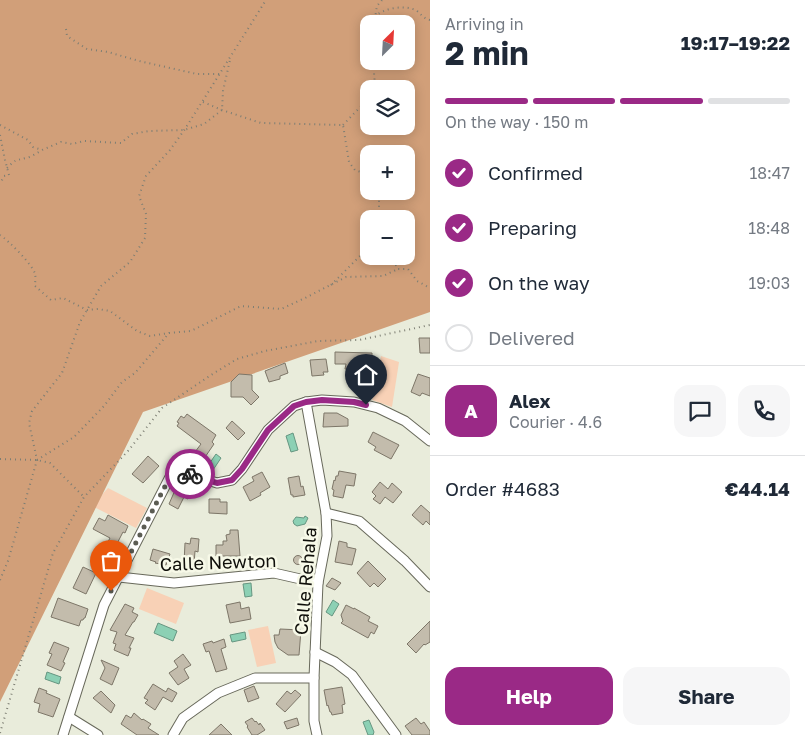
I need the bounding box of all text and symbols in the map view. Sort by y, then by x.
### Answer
text: Arriving in [445,14,524,34]
north arrow [360,15,415,70]
map controls [360,15,415,265]
text: 19:17–19:22 [681,31,790,54]
text: 2 min [445,34,529,72]
button: layers [360,80,415,135]
text: On the way · 150 m [445,112,588,132]
button: + [360,145,415,200]
icon: check [445,159,473,187]
text: Confirmed [488,161,583,184]
text: 18:47 [749,163,790,183]
button: − [360,210,415,265]
icon: check [445,214,473,242]
text: Preparing [488,216,577,239]
text: 18:48 [748,218,790,238]
icon: check [445,269,473,297]
text: On the way [488,271,590,294]
text: 19:03 [748,273,790,293]
text: Delivered [488,326,575,349]
pin [345,354,387,405]
icon: home [352,361,380,389]
button: chat [674,385,726,437]
button: phone [738,385,790,437]
text: Alex [509,389,550,412]
text: A [464,399,478,422]
text: Courier · 4.6 [509,412,602,432]
courier [165,449,215,499]
icon: bike [176,460,204,488]
text: Order #4683 [445,477,560,500]
text: €44.14 [725,477,790,500]
street label: Calle Rehala [289,526,321,636]
pin [90,540,132,591]
icon: bag [97,547,125,575]
street label: Calle Newton [159,549,277,575]
button: Help [445,667,613,725]
button: Share [623,667,790,725]

